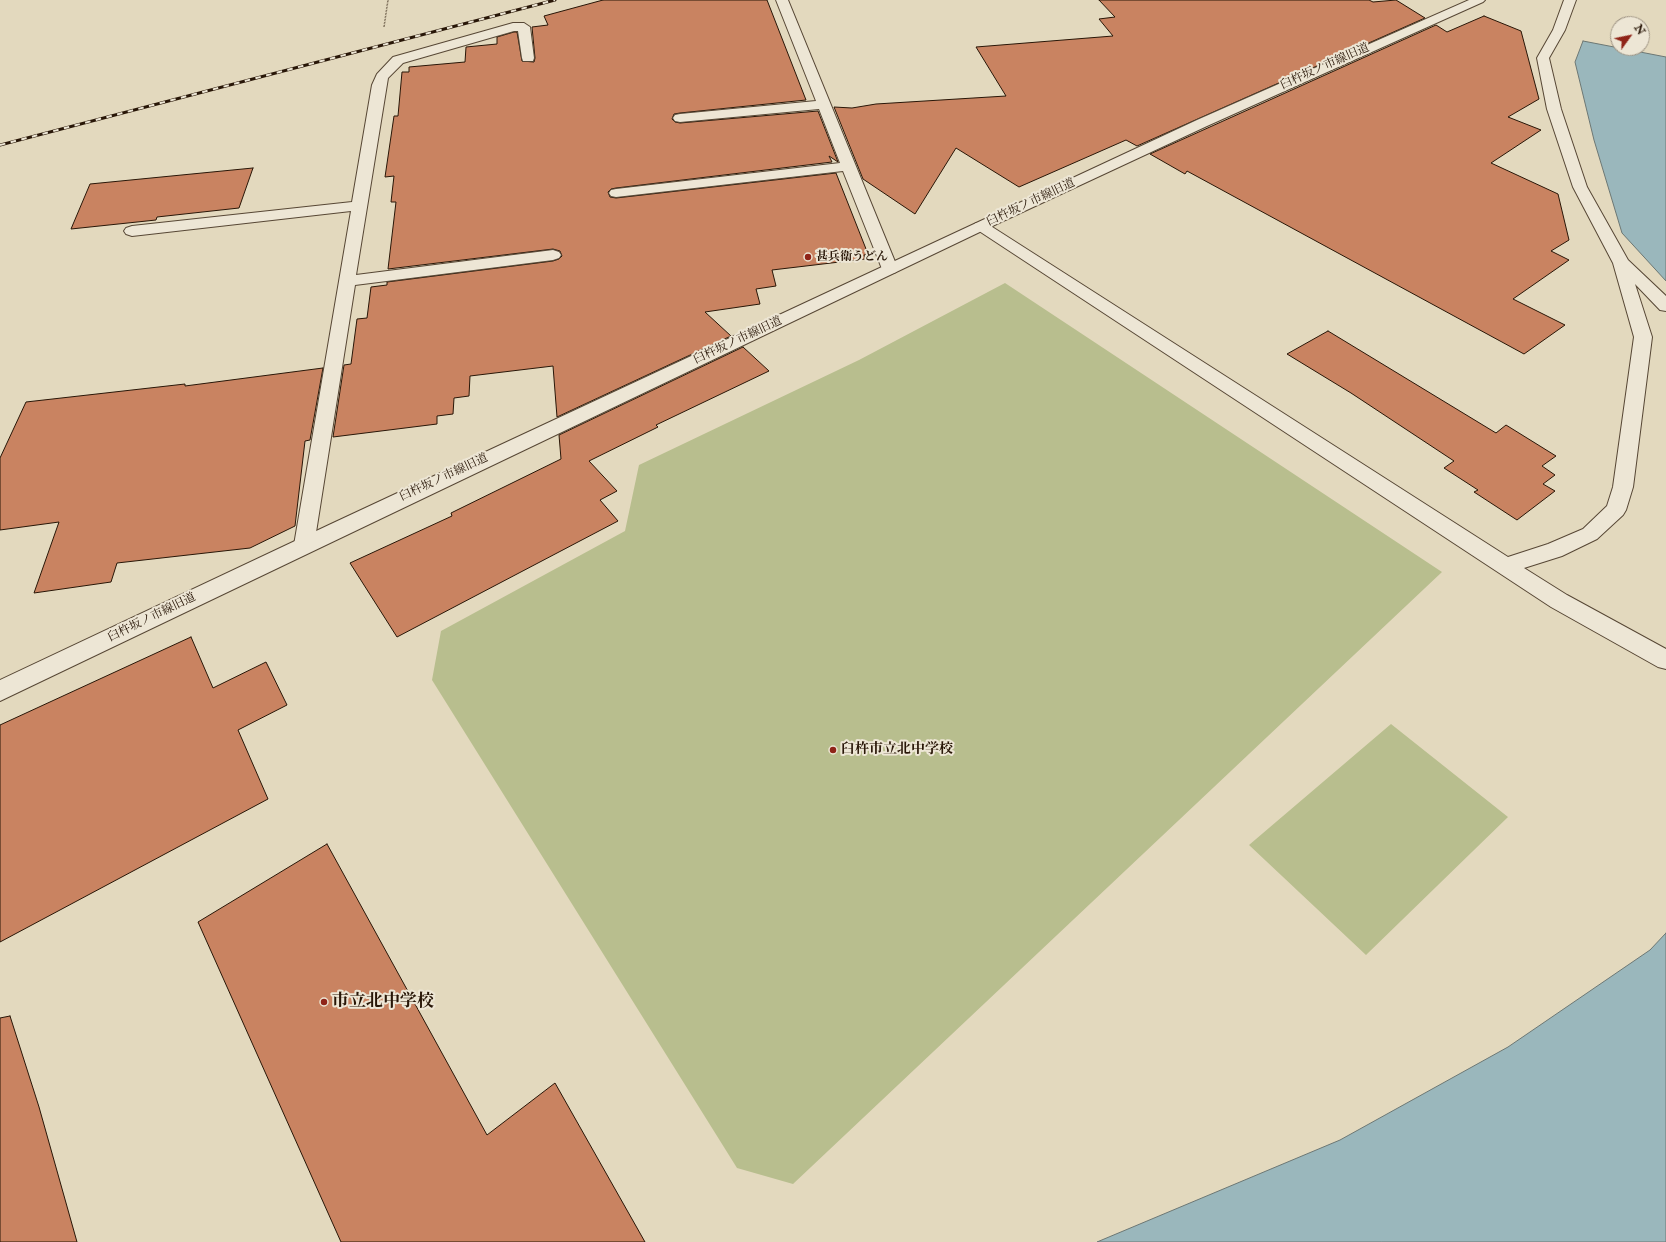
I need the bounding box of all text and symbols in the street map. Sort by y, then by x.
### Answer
north arrow [1610,16,1650,56]
text: N [1632,22,1648,37]
street label: 臼杵坂ノ市線旧道 [1278,41,1372,93]
street label: 臼杵坂ノ市線旧道 [984,176,1078,230]
place label: 甚兵衛うどん [816,250,888,264]
marker: 甚兵衛うどん [803,252,813,262]
street label: 臼杵坂ノ市線旧道 [691,314,785,368]
street label: 臼杵坂ノ市線旧道 [397,451,491,505]
street label: 臼杵坂ノ市線旧道 [106,590,198,646]
place label: 臼杵市立北中学校 [841,742,953,758]
marker: 臼杵市立北中学校 [828,745,838,755]
place label: 市立北中学校 [332,992,434,1012]
marker: 市立北中学校 [319,997,329,1007]

